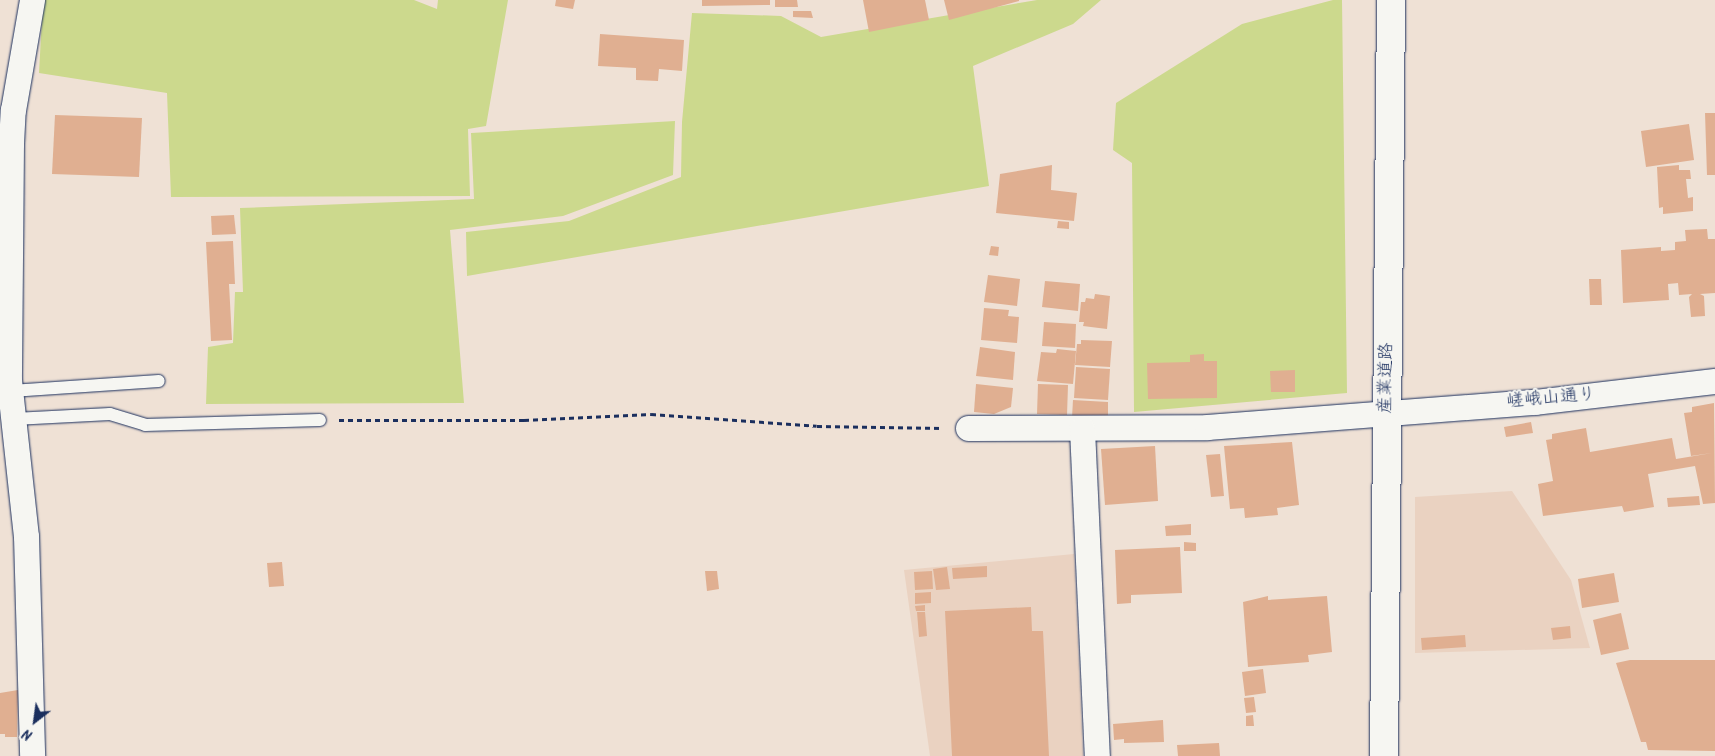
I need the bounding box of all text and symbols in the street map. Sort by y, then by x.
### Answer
street label: 産業道路 [1376,342,1398,414]
street label: 嵯峨山通り [1505,384,1597,414]
north arrow [10,696,60,746]
text: N [18,722,37,746]

